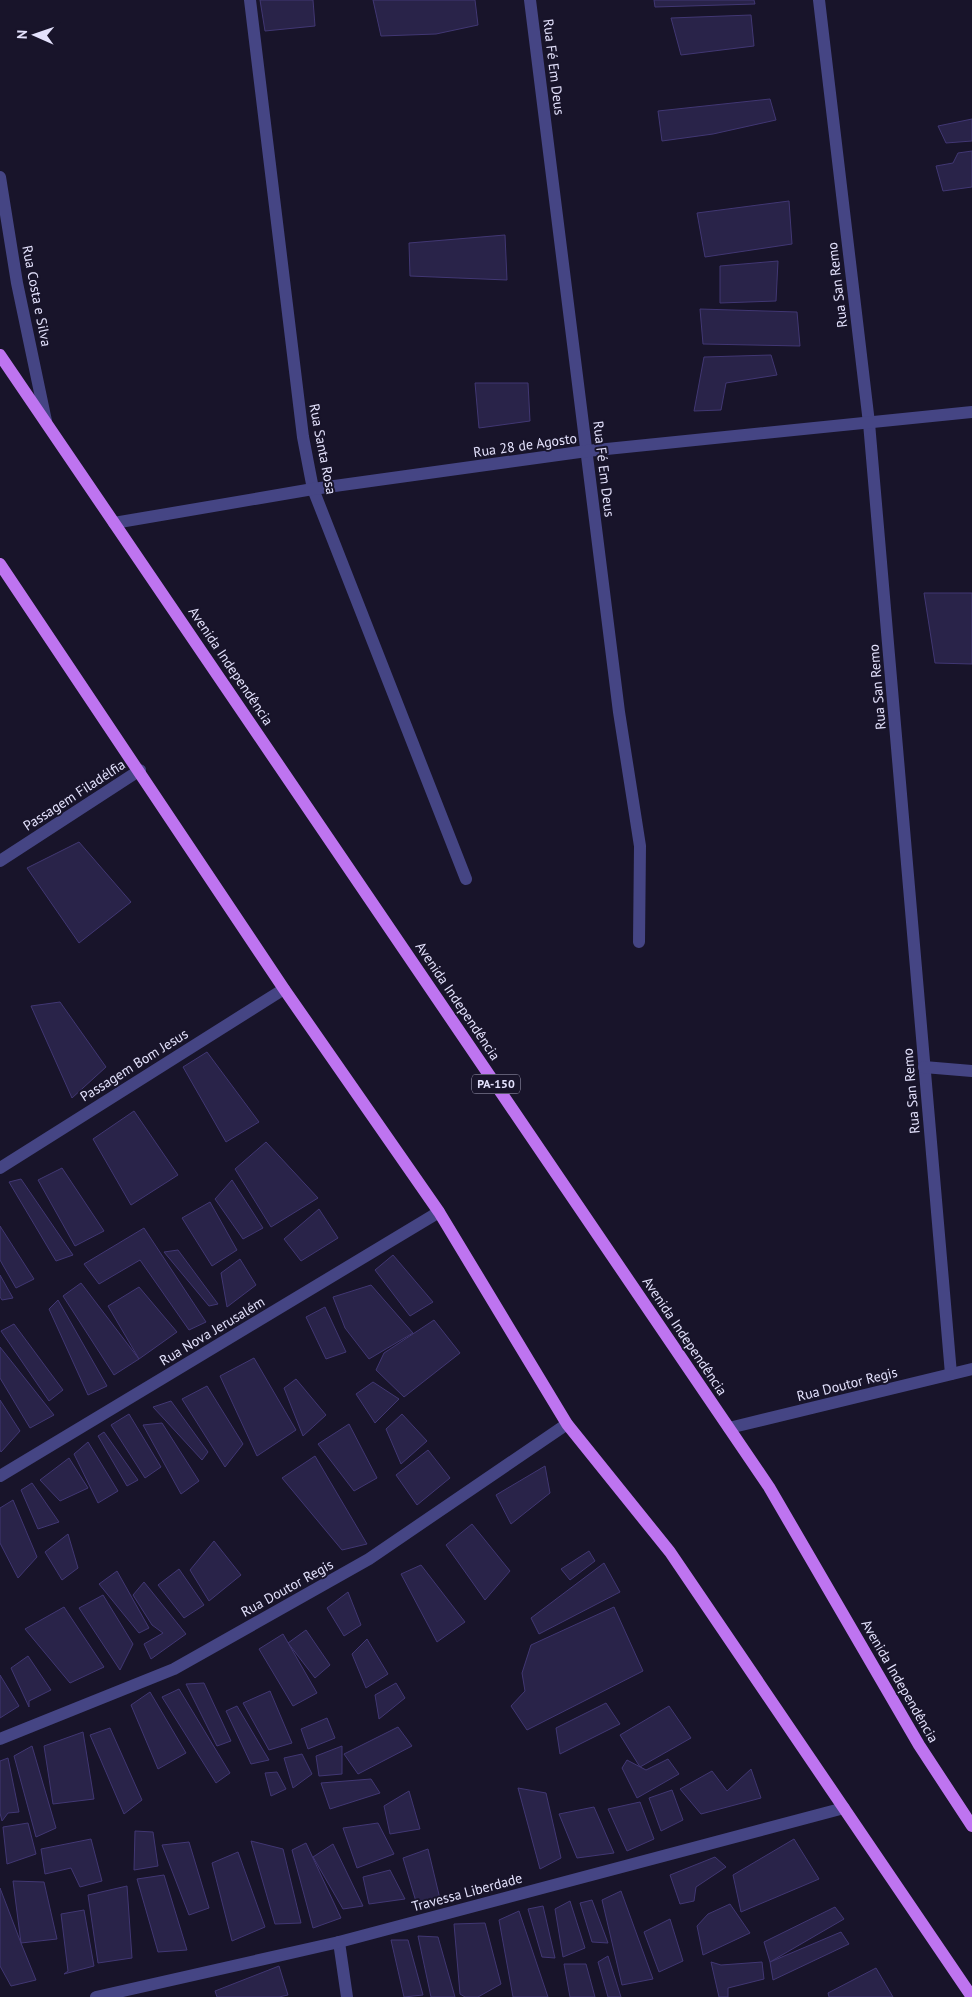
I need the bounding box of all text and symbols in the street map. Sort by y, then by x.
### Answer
north arrow [10,10,60,60]
street label: Rua Fé Em Deus [539,18,569,116]
text: N [13,30,31,39]
street label: Rua San Remo [823,241,851,329]
street label: Rua Costa e Silva [18,244,56,348]
street label: Rua Santa Rosa [305,402,341,496]
street label: Rua Fé Em Deus [589,420,619,518]
street label: Rua 28 de Agosto [472,429,578,461]
street label: Avenida Independência [185,603,277,729]
street label: Rua San Remo [864,643,890,731]
street label: Passagem Filadélfia [20,755,128,835]
street label: Avenida Independência [412,938,504,1064]
street label: Passagem Bom Jesus [77,1024,191,1106]
street label: Rua San Remo [898,1047,924,1135]
road number: PA-150 [472,1074,520,1094]
street label: Avenida Independência [639,1273,731,1399]
street label: Rua Nova Jerusalém [156,1293,268,1369]
street label: Rua Doutor Regis [795,1363,899,1405]
street label: Rua Doutor Regis [238,1555,336,1621]
street label: Avenida Independência [857,1616,943,1746]
street label: Travessa Liberdade [410,1869,524,1915]

